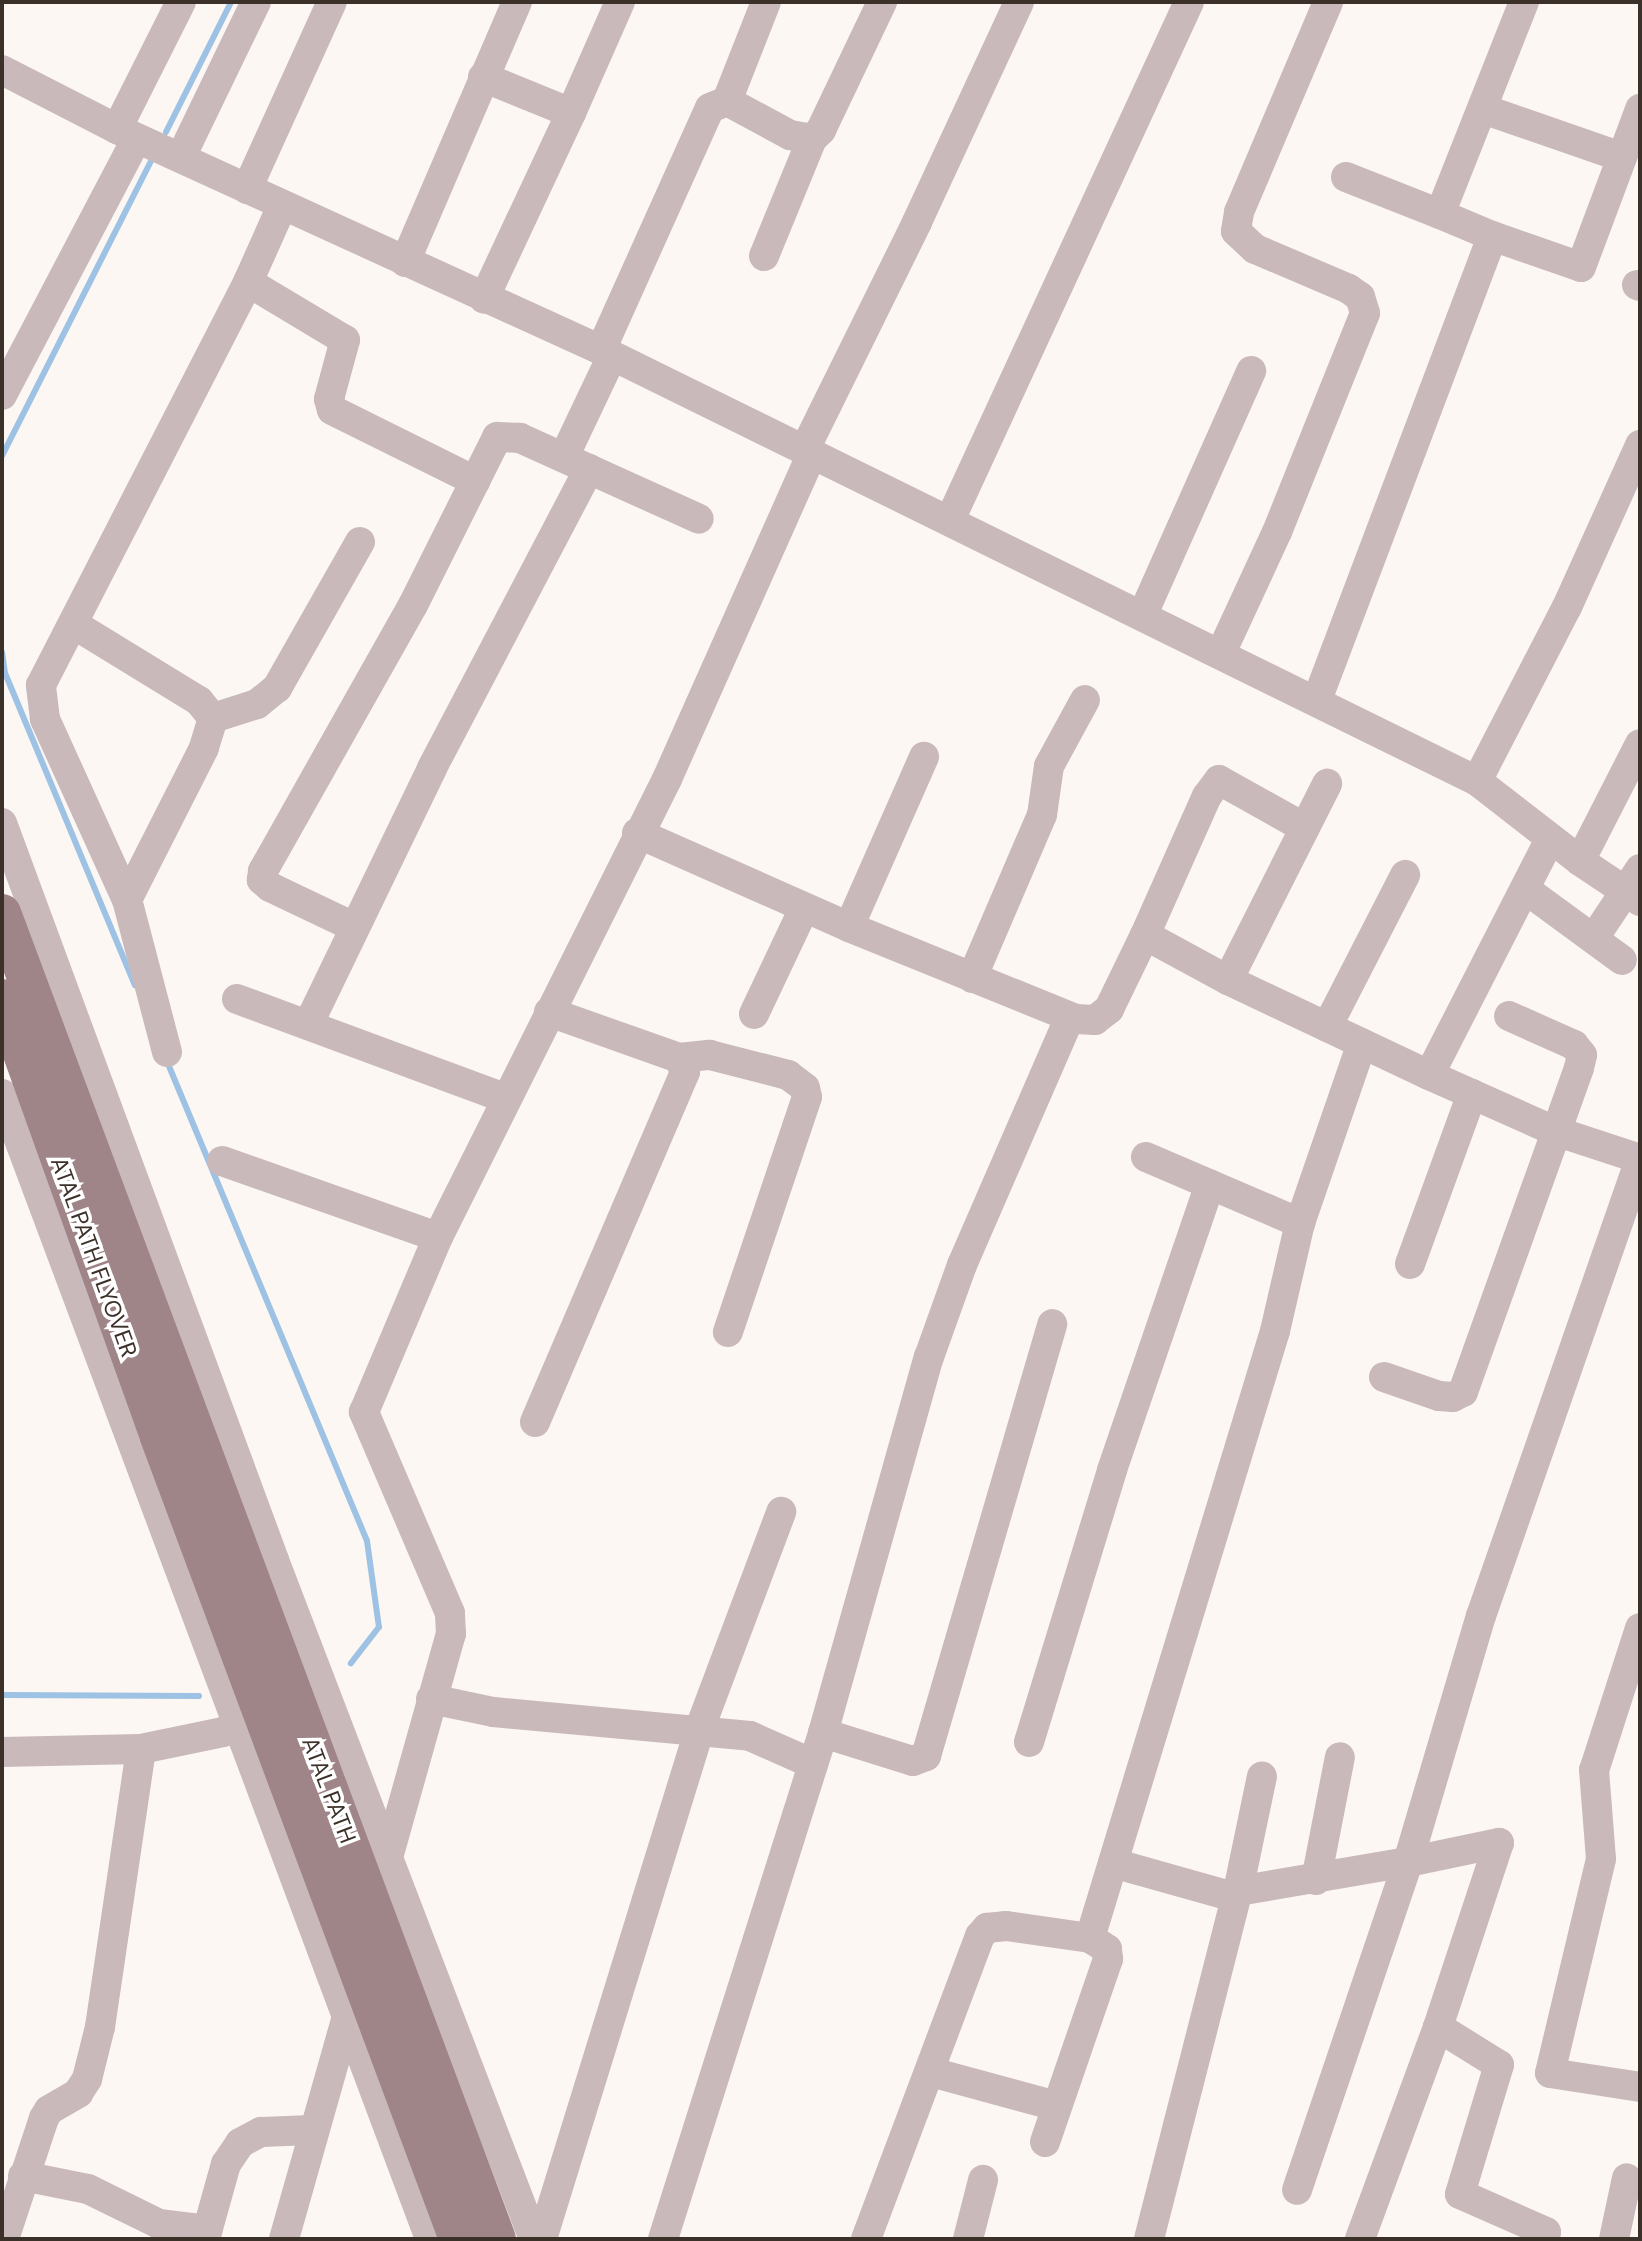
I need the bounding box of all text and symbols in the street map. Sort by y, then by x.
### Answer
street label: ATAL PATH FLYOVER [45,1153,143,1361]
street label: ATAL PATH [296,1733,362,1847]

